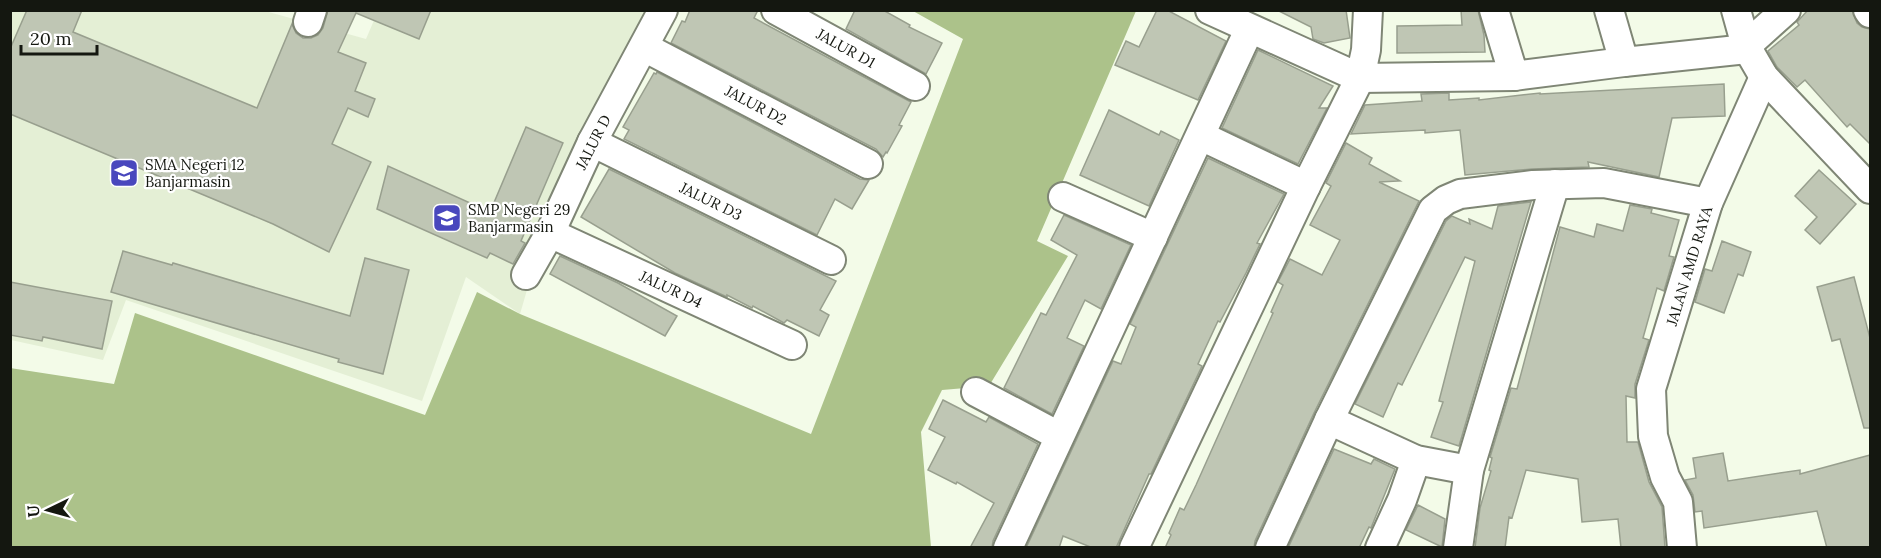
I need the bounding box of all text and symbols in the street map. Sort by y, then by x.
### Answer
scale bar [21,18,98,56]
street label: JALUR D1 [812,24,879,72]
text: 20 m [30,27,72,50]
street label: JALUR D2 [721,80,790,129]
street label: JALUR D [571,111,615,173]
place label: SMA Negeri 12 Banjarmasin [145,155,245,191]
school or university icon: SMA Negeri 12 Banjarmasin [108,157,140,189]
street label: JALUR D3 [676,177,745,224]
place label: SMP Negeri 29 Banjarmasin [468,200,570,236]
school or university icon: SMP Negeri 29 Banjarmasin [431,202,463,234]
street label: JALAN AMD RAYA [1662,203,1716,329]
street label: JALUR D4 [636,266,705,312]
north arrow [18,480,78,540]
text: U [23,504,44,518]

